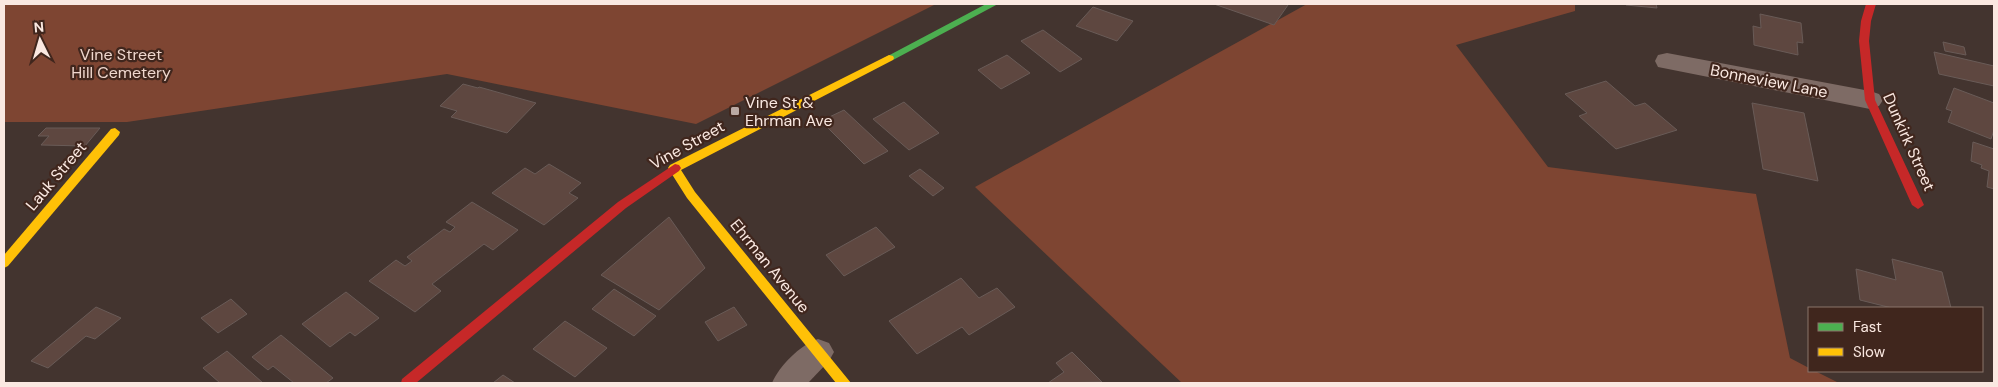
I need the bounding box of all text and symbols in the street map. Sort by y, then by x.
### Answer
north arrow [15,15,65,65]
text: N [33,18,45,36]
park label: Vine Street Hill Cemetery [71,44,171,83]
street label: Bonneview Lane [1708,59,1830,103]
street label: Dunkirk Street [1878,90,1940,194]
place label: Vine St & Ehrman Ave [745,92,833,131]
marker: Vine St & Ehrman Ave [729,105,741,117]
street label: Vine Street [646,116,728,174]
street label: Lauk Street [21,137,91,215]
street label: Ehrman Avenue [726,215,814,317]
legend [1808,307,1983,372]
text: Fast [1853,317,1882,337]
text: Slow [1853,342,1886,362]

